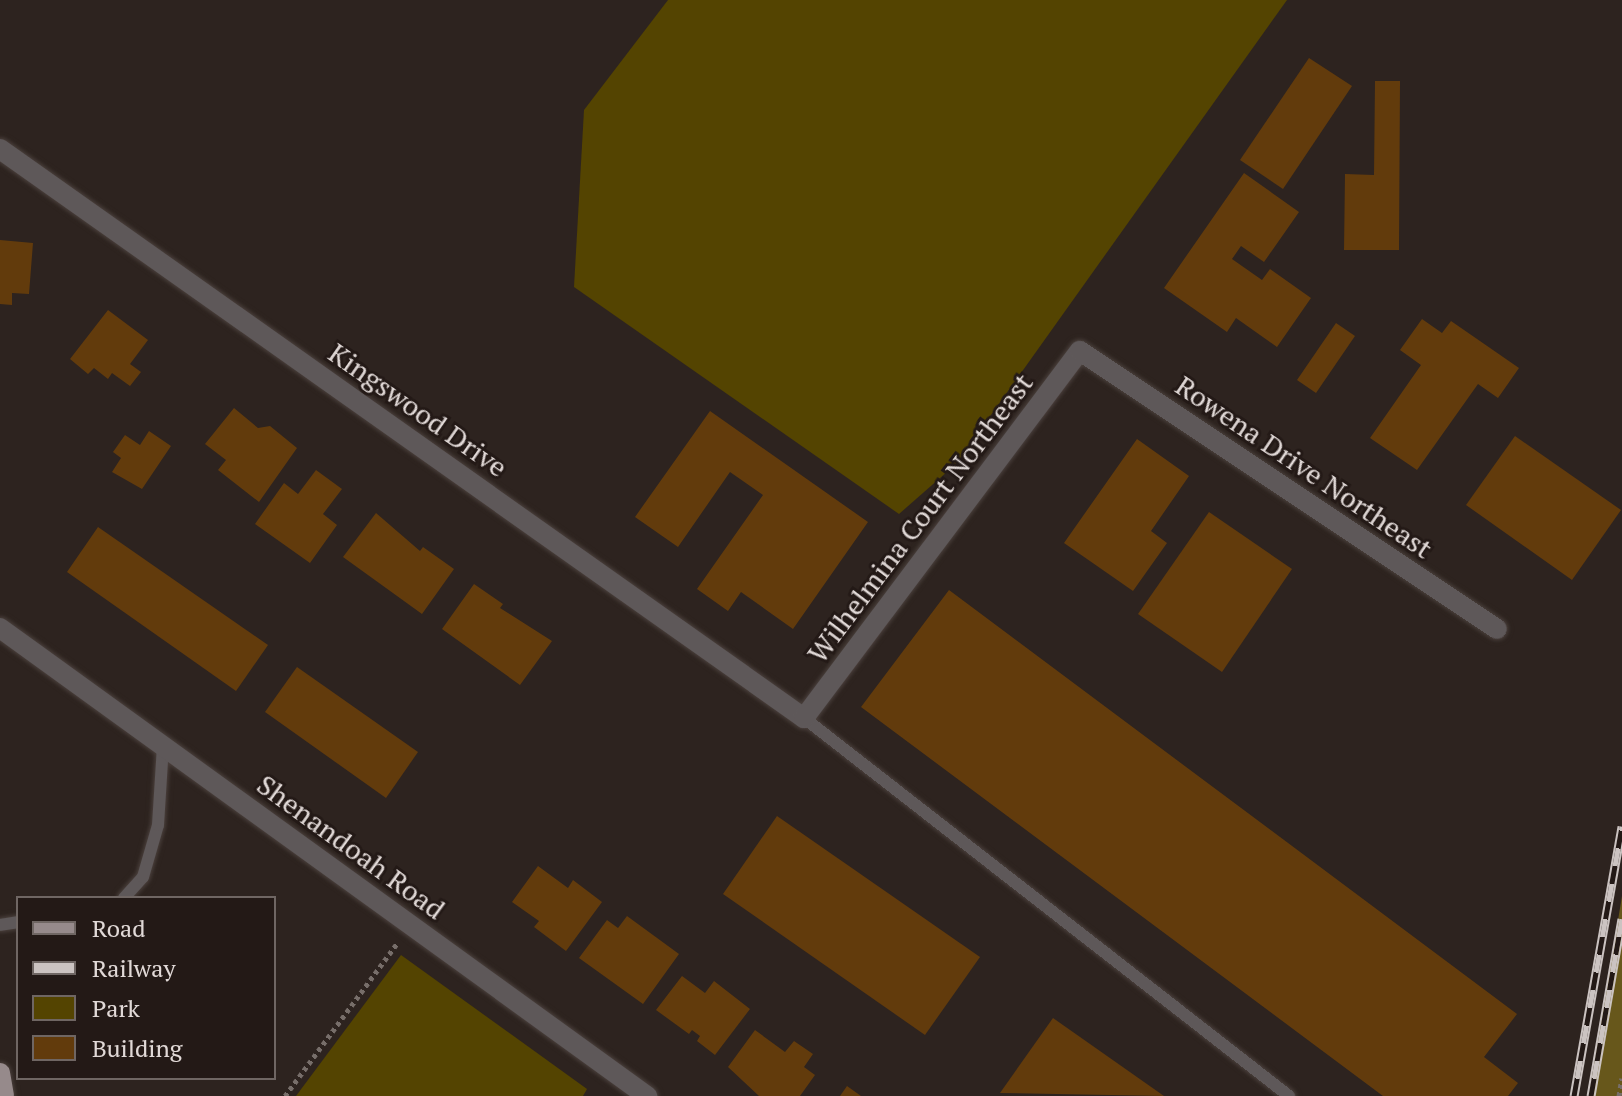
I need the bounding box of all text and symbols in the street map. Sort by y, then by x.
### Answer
street label: Kingswood Drive [322,336,514,484]
street label: Wilhelmina Court Northeast [800,367,1040,669]
street label: Rowena Drive Northeast [1169,369,1439,565]
street label: Shenandoah Road [251,768,451,926]
legend [16,896,276,1080]
text: Road [92,912,146,944]
text: Railway [92,952,176,984]
text: Park [92,992,140,1024]
text: Building [92,1032,182,1064]

